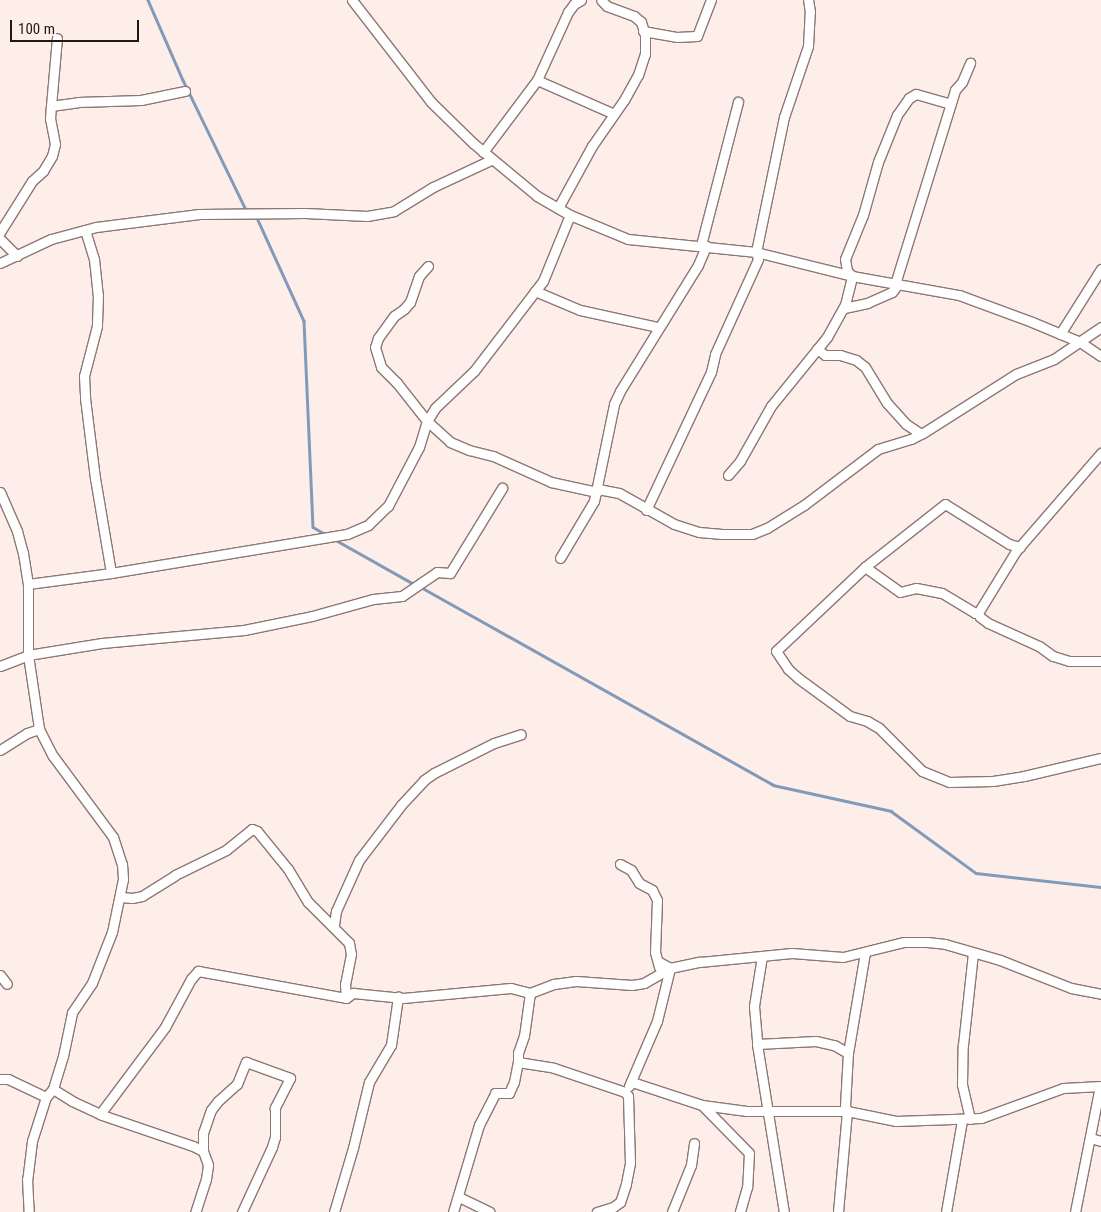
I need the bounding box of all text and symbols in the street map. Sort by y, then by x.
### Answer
scale bar [12,10,141,42]
text: 100 m [18,20,55,38]

